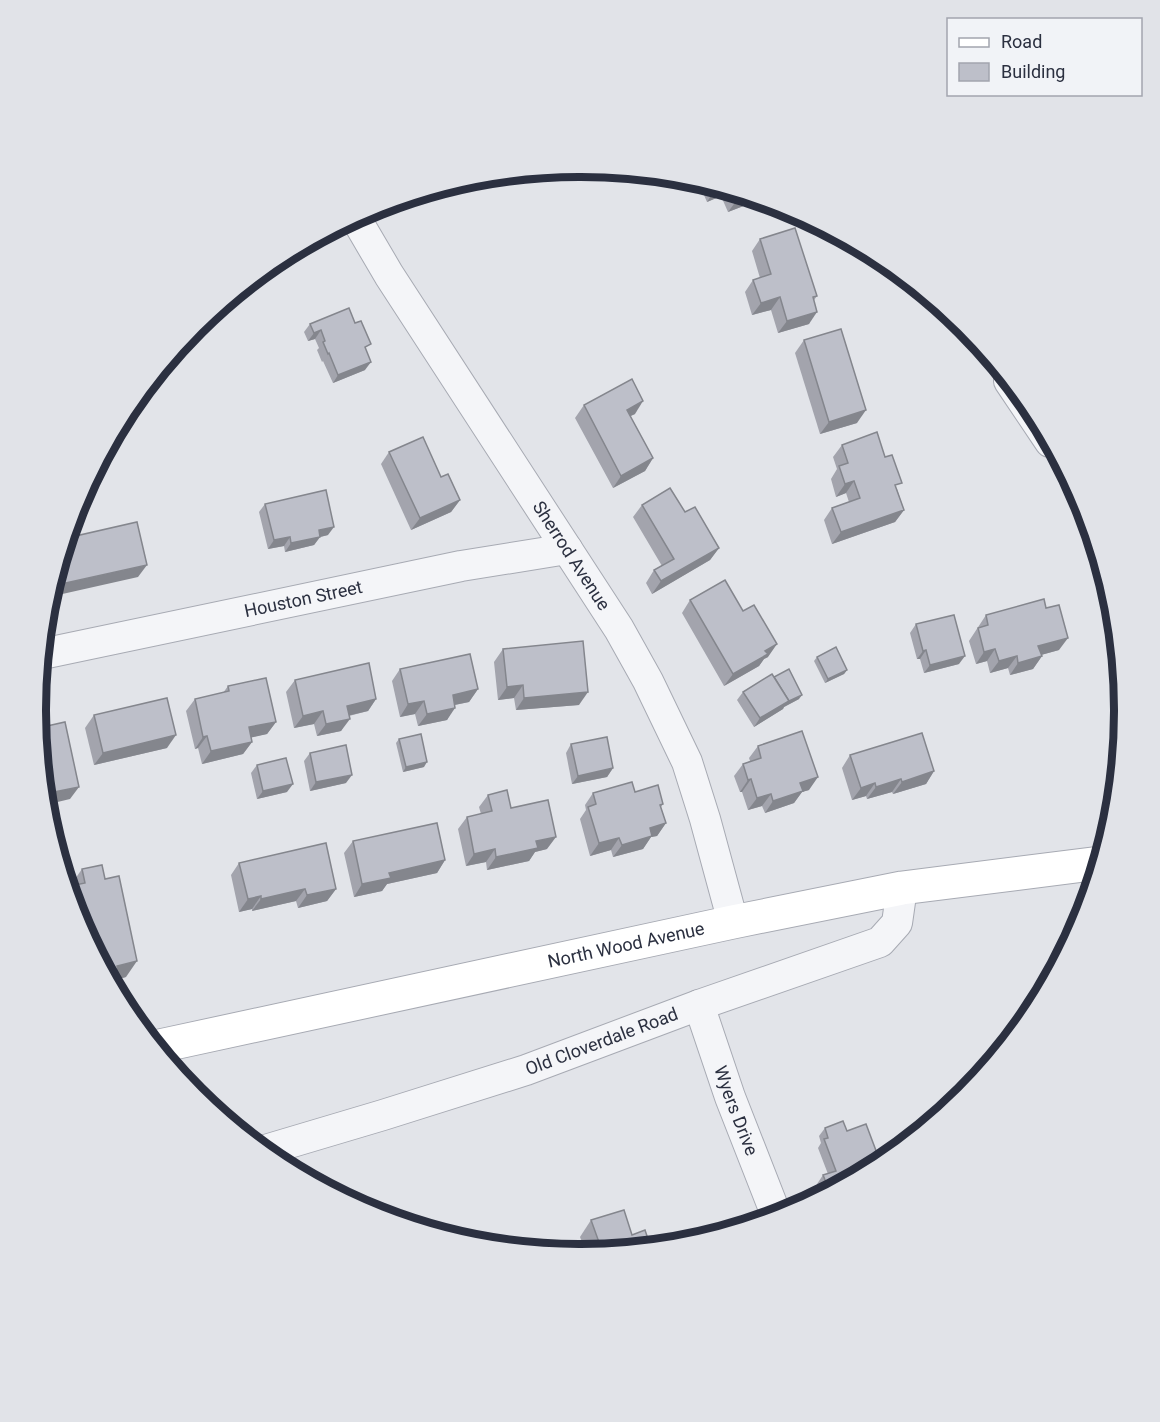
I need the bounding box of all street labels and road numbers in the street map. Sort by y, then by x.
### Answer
street label: Sherrod Avenue [529,497,615,614]
street label: Houston Street [242,576,364,621]
street label: North Wood Avenue [546,917,706,972]
street label: Old Cloverdale Road [522,1003,681,1079]
street label: Wyers Drive [710,1063,763,1158]

